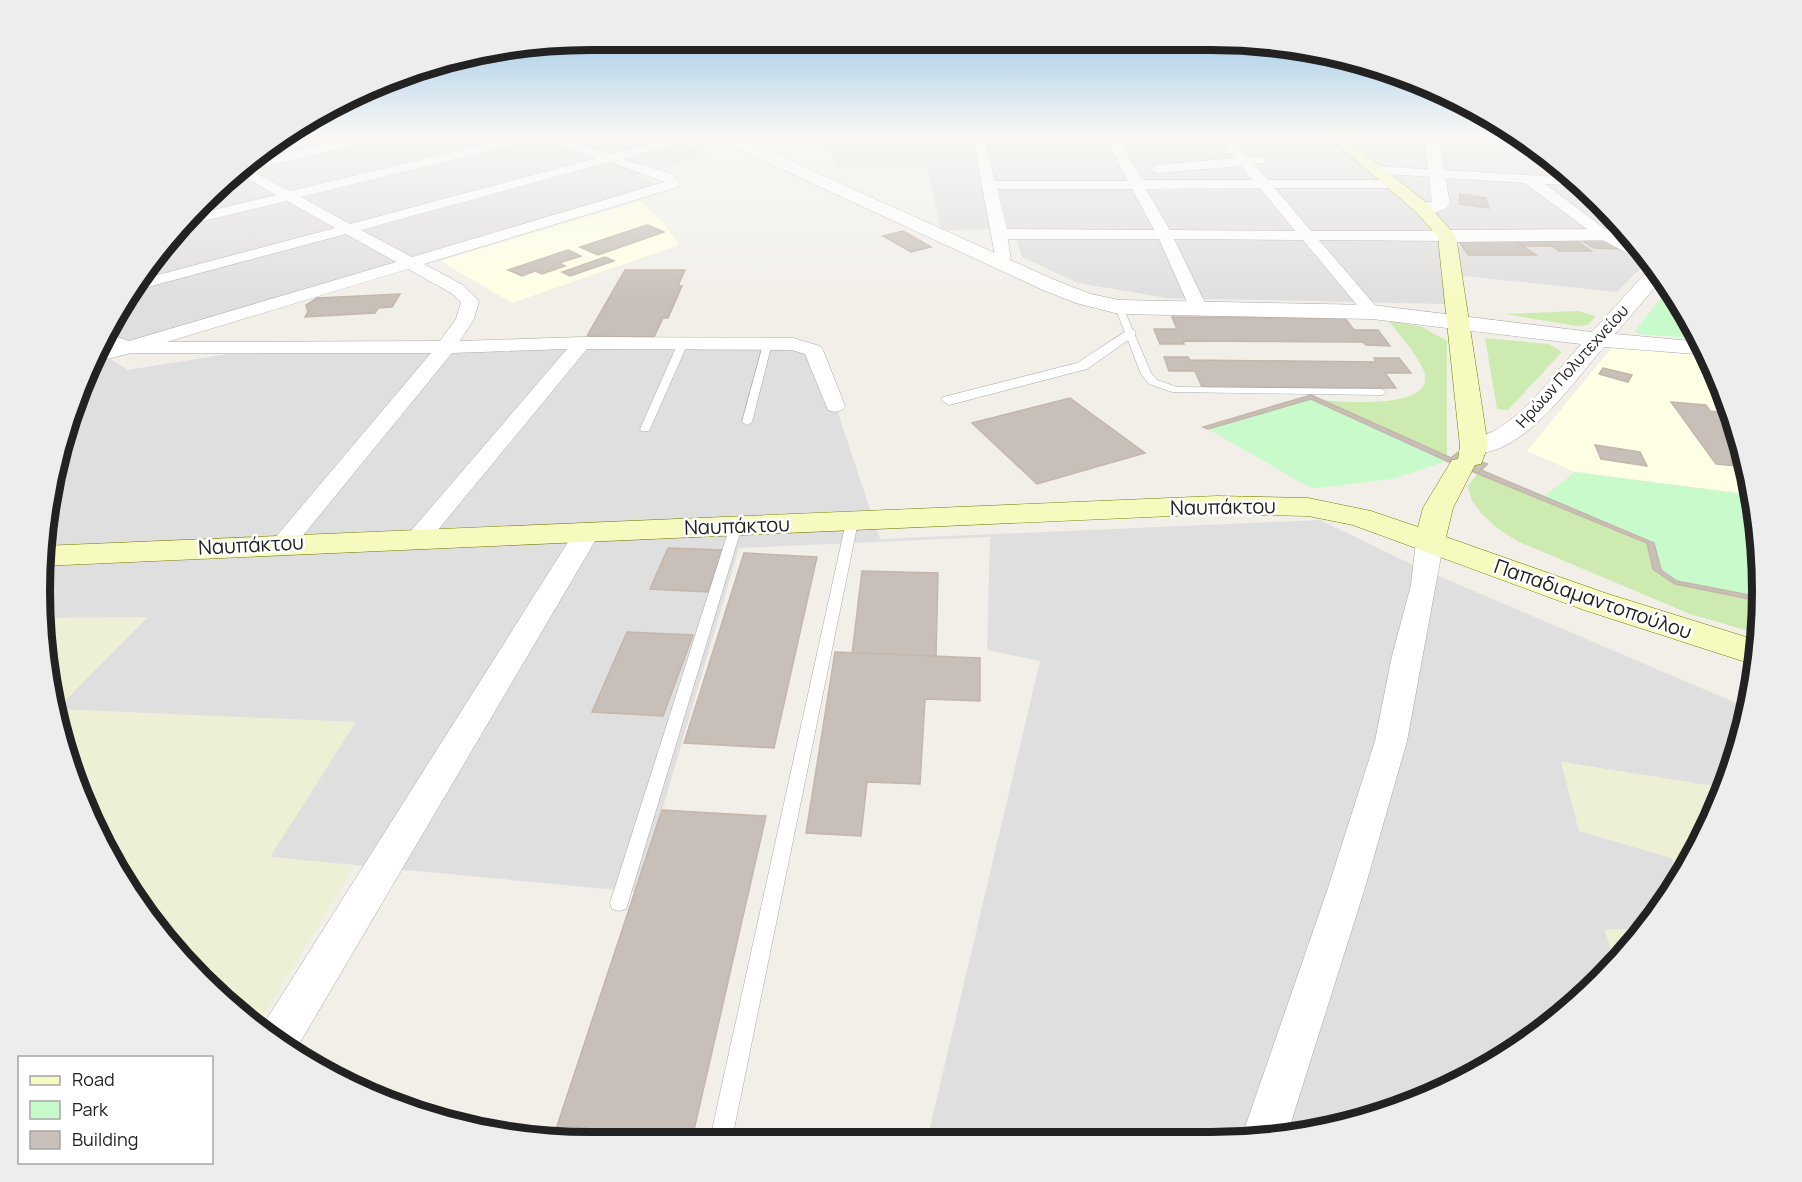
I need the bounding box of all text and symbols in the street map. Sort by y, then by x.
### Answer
street label: Ηρώων Πολυτεχνείου [1511,300,1633,432]
street label: Ναυπάκτου [1170,492,1276,521]
street label: Ναυπάκτου [684,510,790,541]
street label: Ναυπάκτου [197,528,304,561]
street label: Παπαδιαμαντοπούλου [1491,552,1696,645]
legend [18,1056,213,1164]
text: Road [72,1067,115,1091]
text: Park [72,1097,109,1121]
text: Building [72,1127,138,1151]

